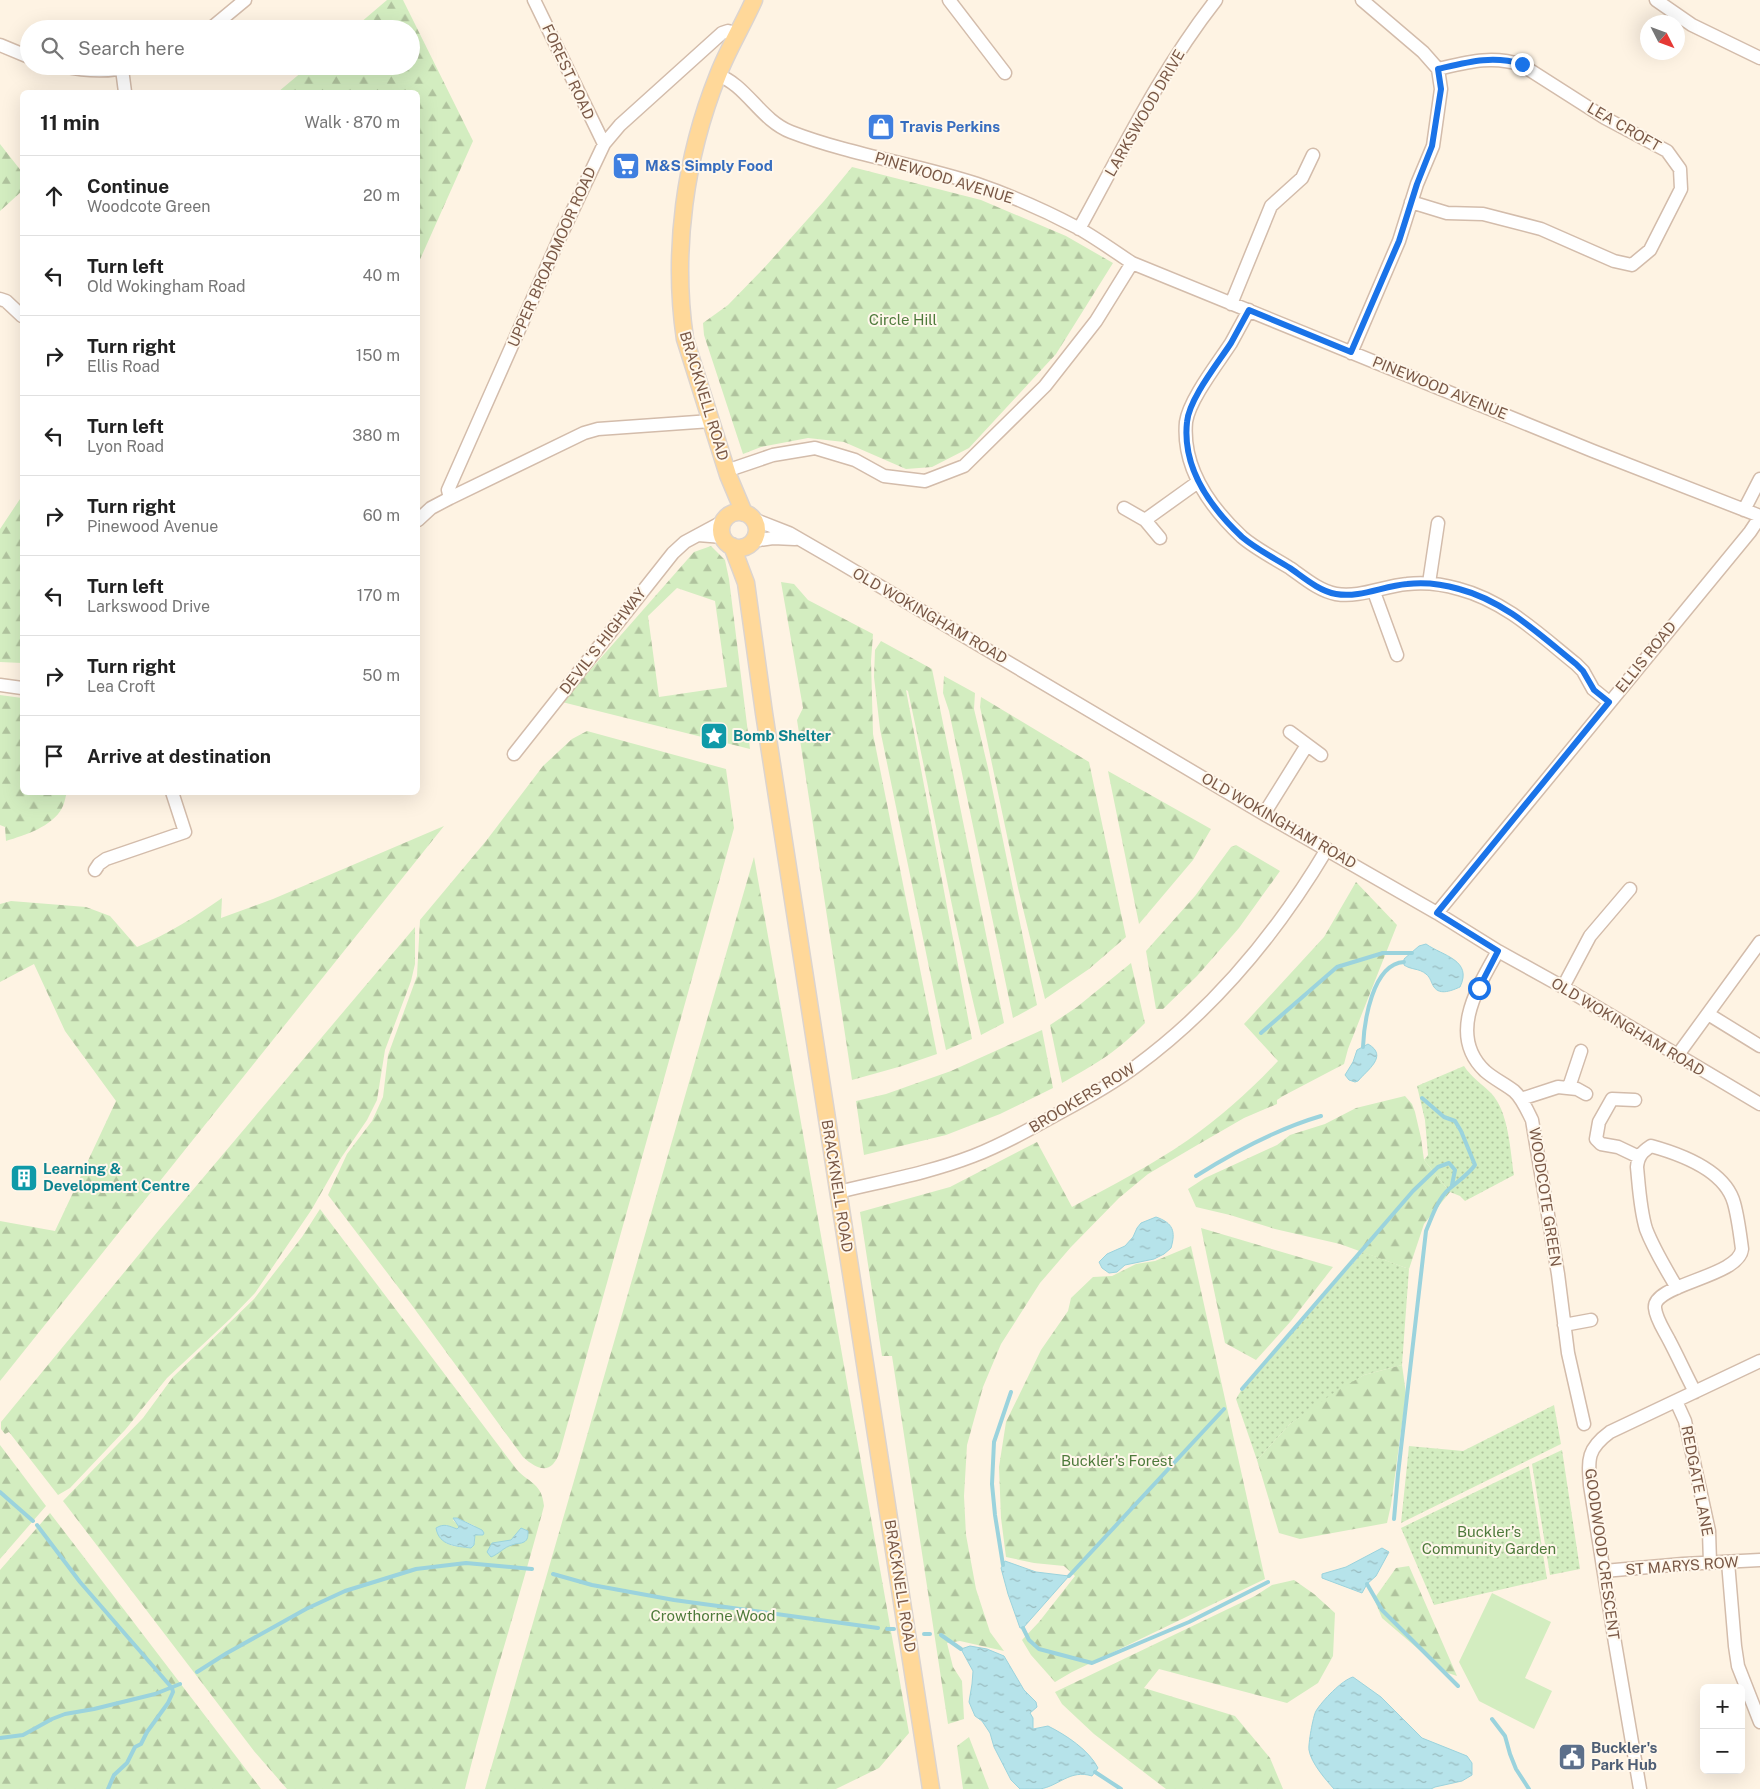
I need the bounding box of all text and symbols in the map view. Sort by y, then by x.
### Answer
north arrow [1640,15,1685,60]
search box [20,20,420,75]
street label: FOREST ROAD [539,21,598,122]
icon: search [38,34,66,62]
text: Search here [78,37,185,59]
street label: LARKSWOOD DRIVE [1101,46,1188,179]
route end [1511,53,1534,76]
street label: LEA CROFT [1585,99,1664,154]
text: 11 min [40,110,100,135]
shop icon: Travis Perkins [866,112,896,142]
text: Walk · 870 m [305,113,400,132]
place label: Travis Perkins [900,118,1000,135]
street label: PINEWOOD AVENUE [873,148,1016,207]
supermarket icon: M&S Simply Food [611,151,641,181]
place label: M&S Simply Food [645,157,773,174]
street label: UPPER BROADMOOR ROAD [504,164,599,349]
text: Continue [87,175,169,197]
icon: ahead [40,182,68,210]
text: 20 m [363,186,400,205]
text: Woodcote Green [87,197,211,216]
text: Turn left [87,255,164,277]
icon: left [40,262,68,290]
text: 40 m [362,266,400,285]
text: Old Wokingham Road [87,277,246,296]
park label: Circle Hill [869,311,937,328]
street label: BRACKNELL ROAD [677,329,732,463]
text: Turn right [87,335,176,357]
icon: right [40,342,68,370]
text: 150 m [356,346,400,365]
street label: PINEWOOD AVENUE [1370,353,1510,422]
text: Ellis Road [87,357,160,376]
text: Turn left [87,415,164,437]
icon: left [40,422,68,450]
text: 380 m [352,426,400,445]
text: Lyon Road [87,437,164,456]
text: Turn right [87,495,176,517]
icon: right [40,502,68,530]
text: 60 m [363,506,400,525]
text: Pinewood Avenue [87,517,218,536]
street label: OLD WOKINGHAM ROAD [850,564,1011,667]
text: Turn left [87,575,164,597]
icon: left [40,582,68,610]
street label: DEVIL'S HIGHWAY [556,584,649,697]
text: 170 m [357,586,400,605]
text: Larkswood Drive [87,597,210,616]
street label: ELLIS ROAD [1612,618,1679,696]
text: Turn right [87,655,176,677]
icon: right [40,662,68,690]
text: 50 m [362,666,400,685]
text: Lea Croft [87,677,156,696]
place icon: Bomb Shelter [699,721,729,751]
place label: Bomb Shelter [733,727,831,744]
icon: arrive [40,742,68,770]
text: Arrive at destination [87,745,271,767]
street label: OLD WOKINGHAM ROAD [1199,769,1360,872]
street label: OLD WOKINGHAM ROAD [1549,974,1708,1079]
route start [1468,977,1491,1000]
street label: BROOKERS ROW [1026,1059,1138,1136]
street label: BRACKNELL ROAD [819,1118,856,1254]
street label: WOODCOTE GREEN [1526,1126,1565,1268]
place label: Learning & Development Centre [43,1160,190,1194]
building icon: Learning & Development Centre [9,1163,39,1193]
street label: REDGATE LANE [1678,1424,1717,1538]
park label: Buckler's Forest [1061,1452,1173,1469]
street label: GOODWOOD CRESCENT [1582,1467,1623,1641]
street label: BRACKNELL ROAD [882,1518,919,1654]
park label: Buckler’s Community Garden [1422,1523,1556,1557]
street label: ST MARYS ROW [1625,1553,1739,1578]
park label: Crowthorne Wood [651,1607,775,1624]
map controls [1700,1684,1745,1774]
button: + [1700,1684,1745,1729]
button: − [1700,1729,1745,1774]
place label: Buckler's Park Hub [1591,1739,1657,1773]
public building icon: Buckler's Park Hub [1557,1742,1587,1772]

